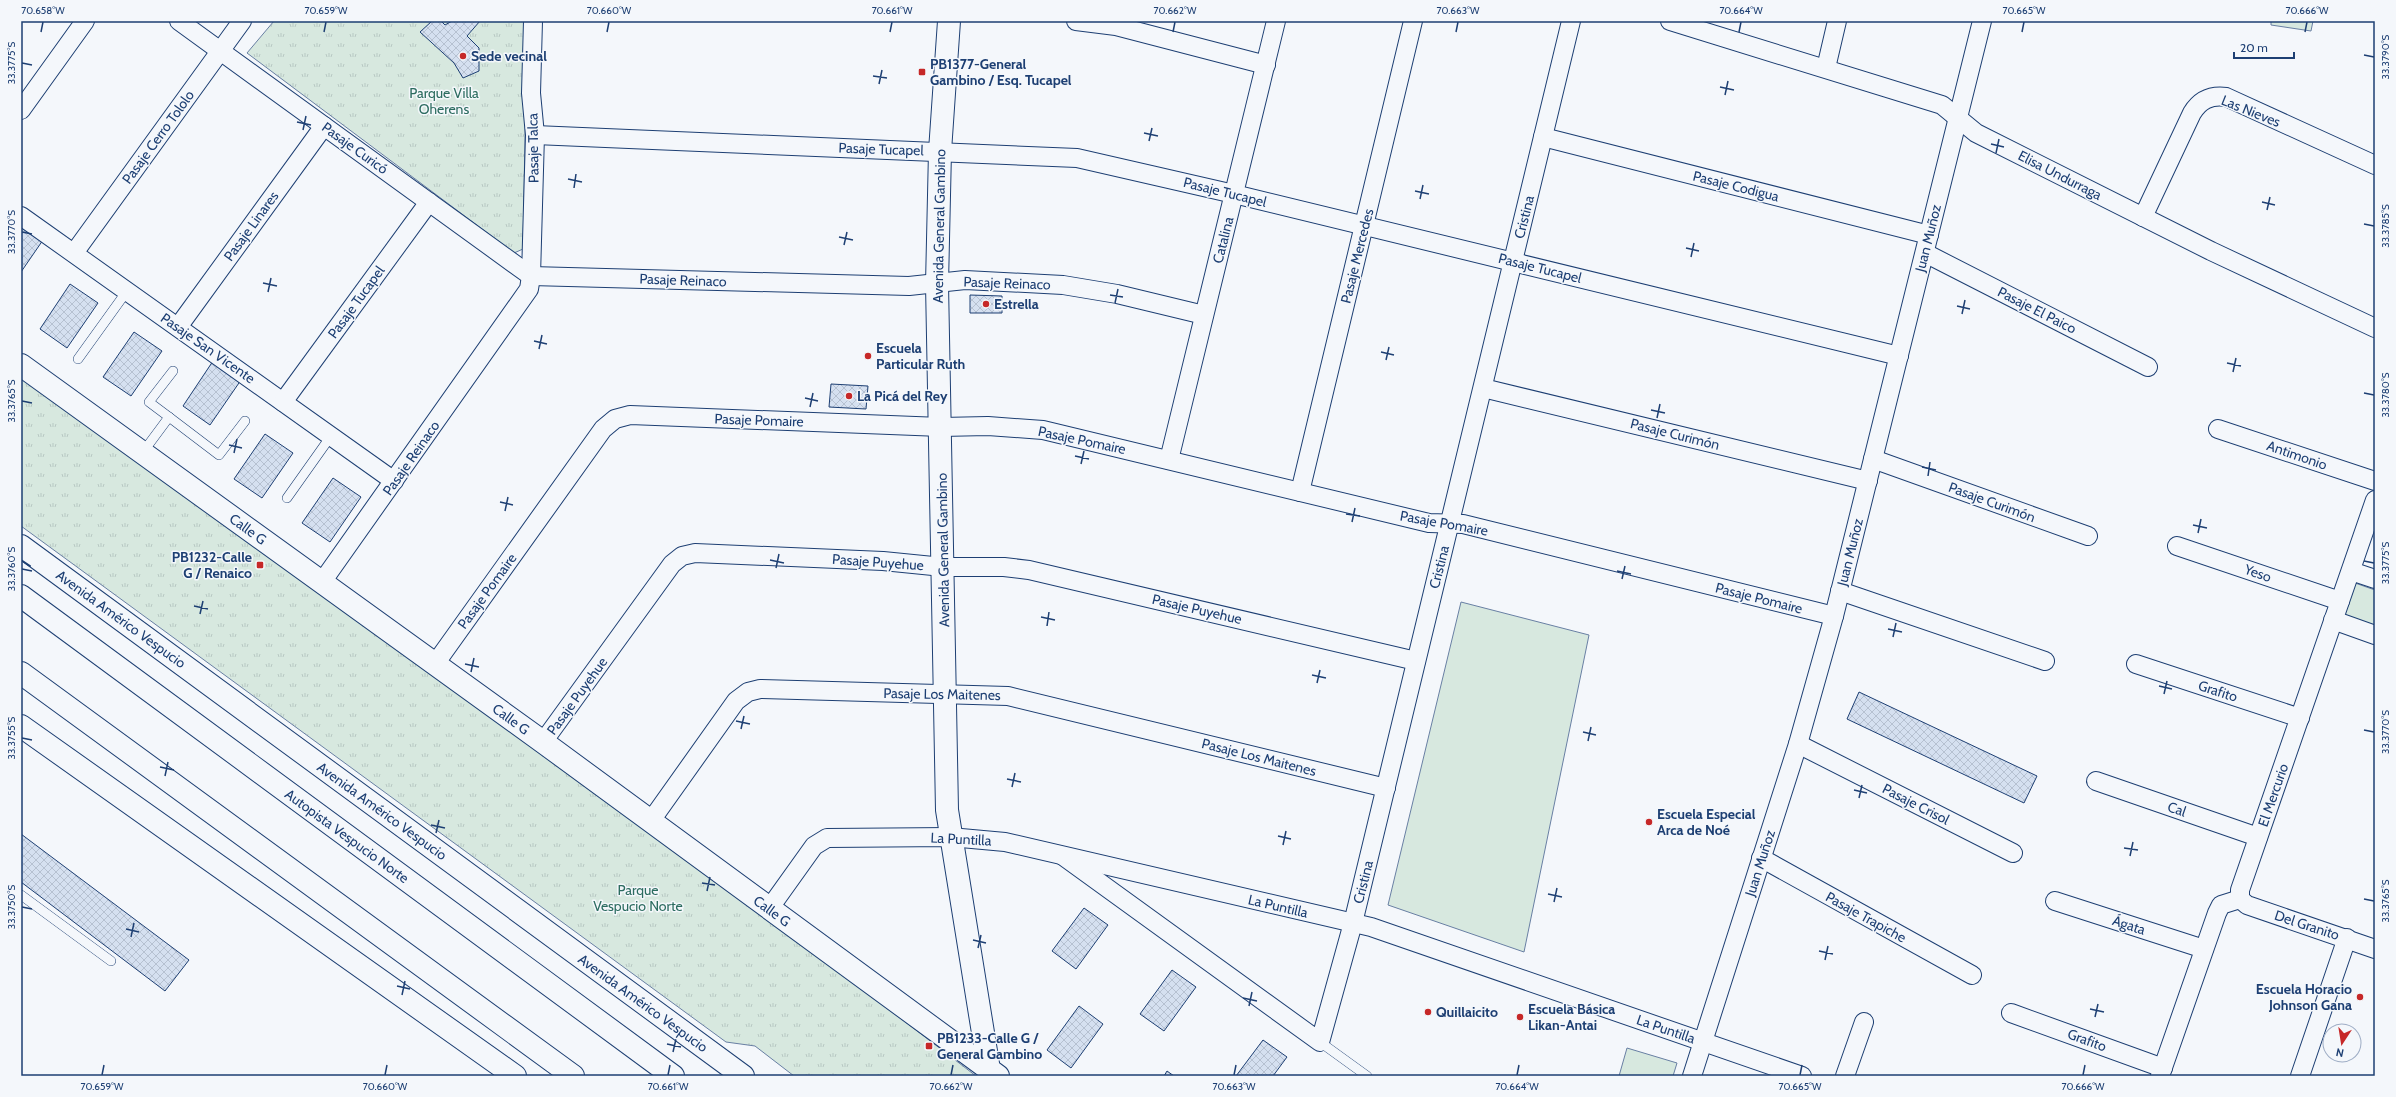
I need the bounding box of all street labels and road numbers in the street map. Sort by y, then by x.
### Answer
street label: Pasaje Cerro Tololo [118,86,198,187]
street label: Las Nieves [2219,91,2283,131]
street label: Pasaje Talca [523,113,543,183]
street label: Pasaje Curicó [318,118,392,178]
street label: Pasaje Tucapel [838,139,925,160]
street label: Elisa Undurraga [2015,146,2105,204]
street label: Avenida General Gambino [929,148,949,303]
street label: Pasaje Codigua [1691,167,1781,205]
street label: Pasaje Tucapel [1181,173,1269,211]
street label: Pasaje Linares [220,187,283,264]
street label: Cristina [1510,193,1538,241]
street label: Juan Muñoz [1911,202,1945,275]
street label: Pasaje Mercedes [1337,207,1378,305]
street label: Catalina [1209,215,1238,265]
street label: Pasaje Tucapel [1496,249,1584,287]
street label: Pasaje Tucapel [324,262,389,342]
street label: Pasaje Reinaco [639,269,727,291]
street label: Pasaje Reinaco [963,272,1051,294]
street label: Pasaje El Paico [1995,282,2080,338]
street label: Pasaje San Vicente [157,309,259,387]
street label: Pasaje Pomaire [714,409,804,431]
street label: Pasaje Curimón [1629,414,1722,454]
street label: Pasaje Reinaco [379,417,444,499]
street label: Pasaje Pomaire [1036,422,1128,458]
street label: Antimonio [2265,436,2330,474]
street label: Avenida General Gambino [933,472,953,627]
street label: Pasaje Curimón [1946,478,2038,526]
street label: Pasaje Pomaire [1398,506,1490,540]
street label: Calle G [226,509,270,549]
street label: Juan Muñoz [1833,516,1867,589]
street label: Cristina [1425,543,1453,591]
street label: Pasaje Pomaire [453,550,521,632]
street label: Pasaje Puyehue [832,550,924,574]
street label: Yeso [2241,560,2274,586]
street label: Avenida Américo Vespucio [53,566,190,672]
street label: Pasaje Pomaire [1714,578,1804,618]
street label: Pasaje Puyehue [1150,590,1244,628]
street label: Pasaje Puyehue [543,654,611,738]
street label: Grafito [2196,676,2240,706]
street label: Pasaje Los Maitenes [883,684,1001,704]
street label: Calle G [489,699,533,739]
street label: Pasaje Los Maitenes [1200,734,1318,780]
street label: Avenida Américo Vespucio [314,758,451,864]
street label: El Mercurio [2254,761,2292,829]
street label: Pasaje Crisol [1879,779,1953,829]
street label: Autopista Vespucio Norte [281,785,413,887]
street label: Cal [2165,797,2189,821]
street label: Juan Muñoz [1740,827,1779,900]
street label: La Puntilla [930,828,992,850]
street label: Cristina [1349,858,1377,906]
street label: Pasaje Trapiche [1822,887,1910,947]
street label: La Puntilla [1246,890,1310,922]
street label: Calle G [750,891,794,931]
street label: Del Granito [2272,906,2342,944]
street label: Ágata [2110,911,2148,939]
street label: Avenida Américo Vespucio [575,950,712,1056]
street label: La Puntilla [1634,1011,1698,1048]
street label: Grafito [2065,1025,2109,1055]

